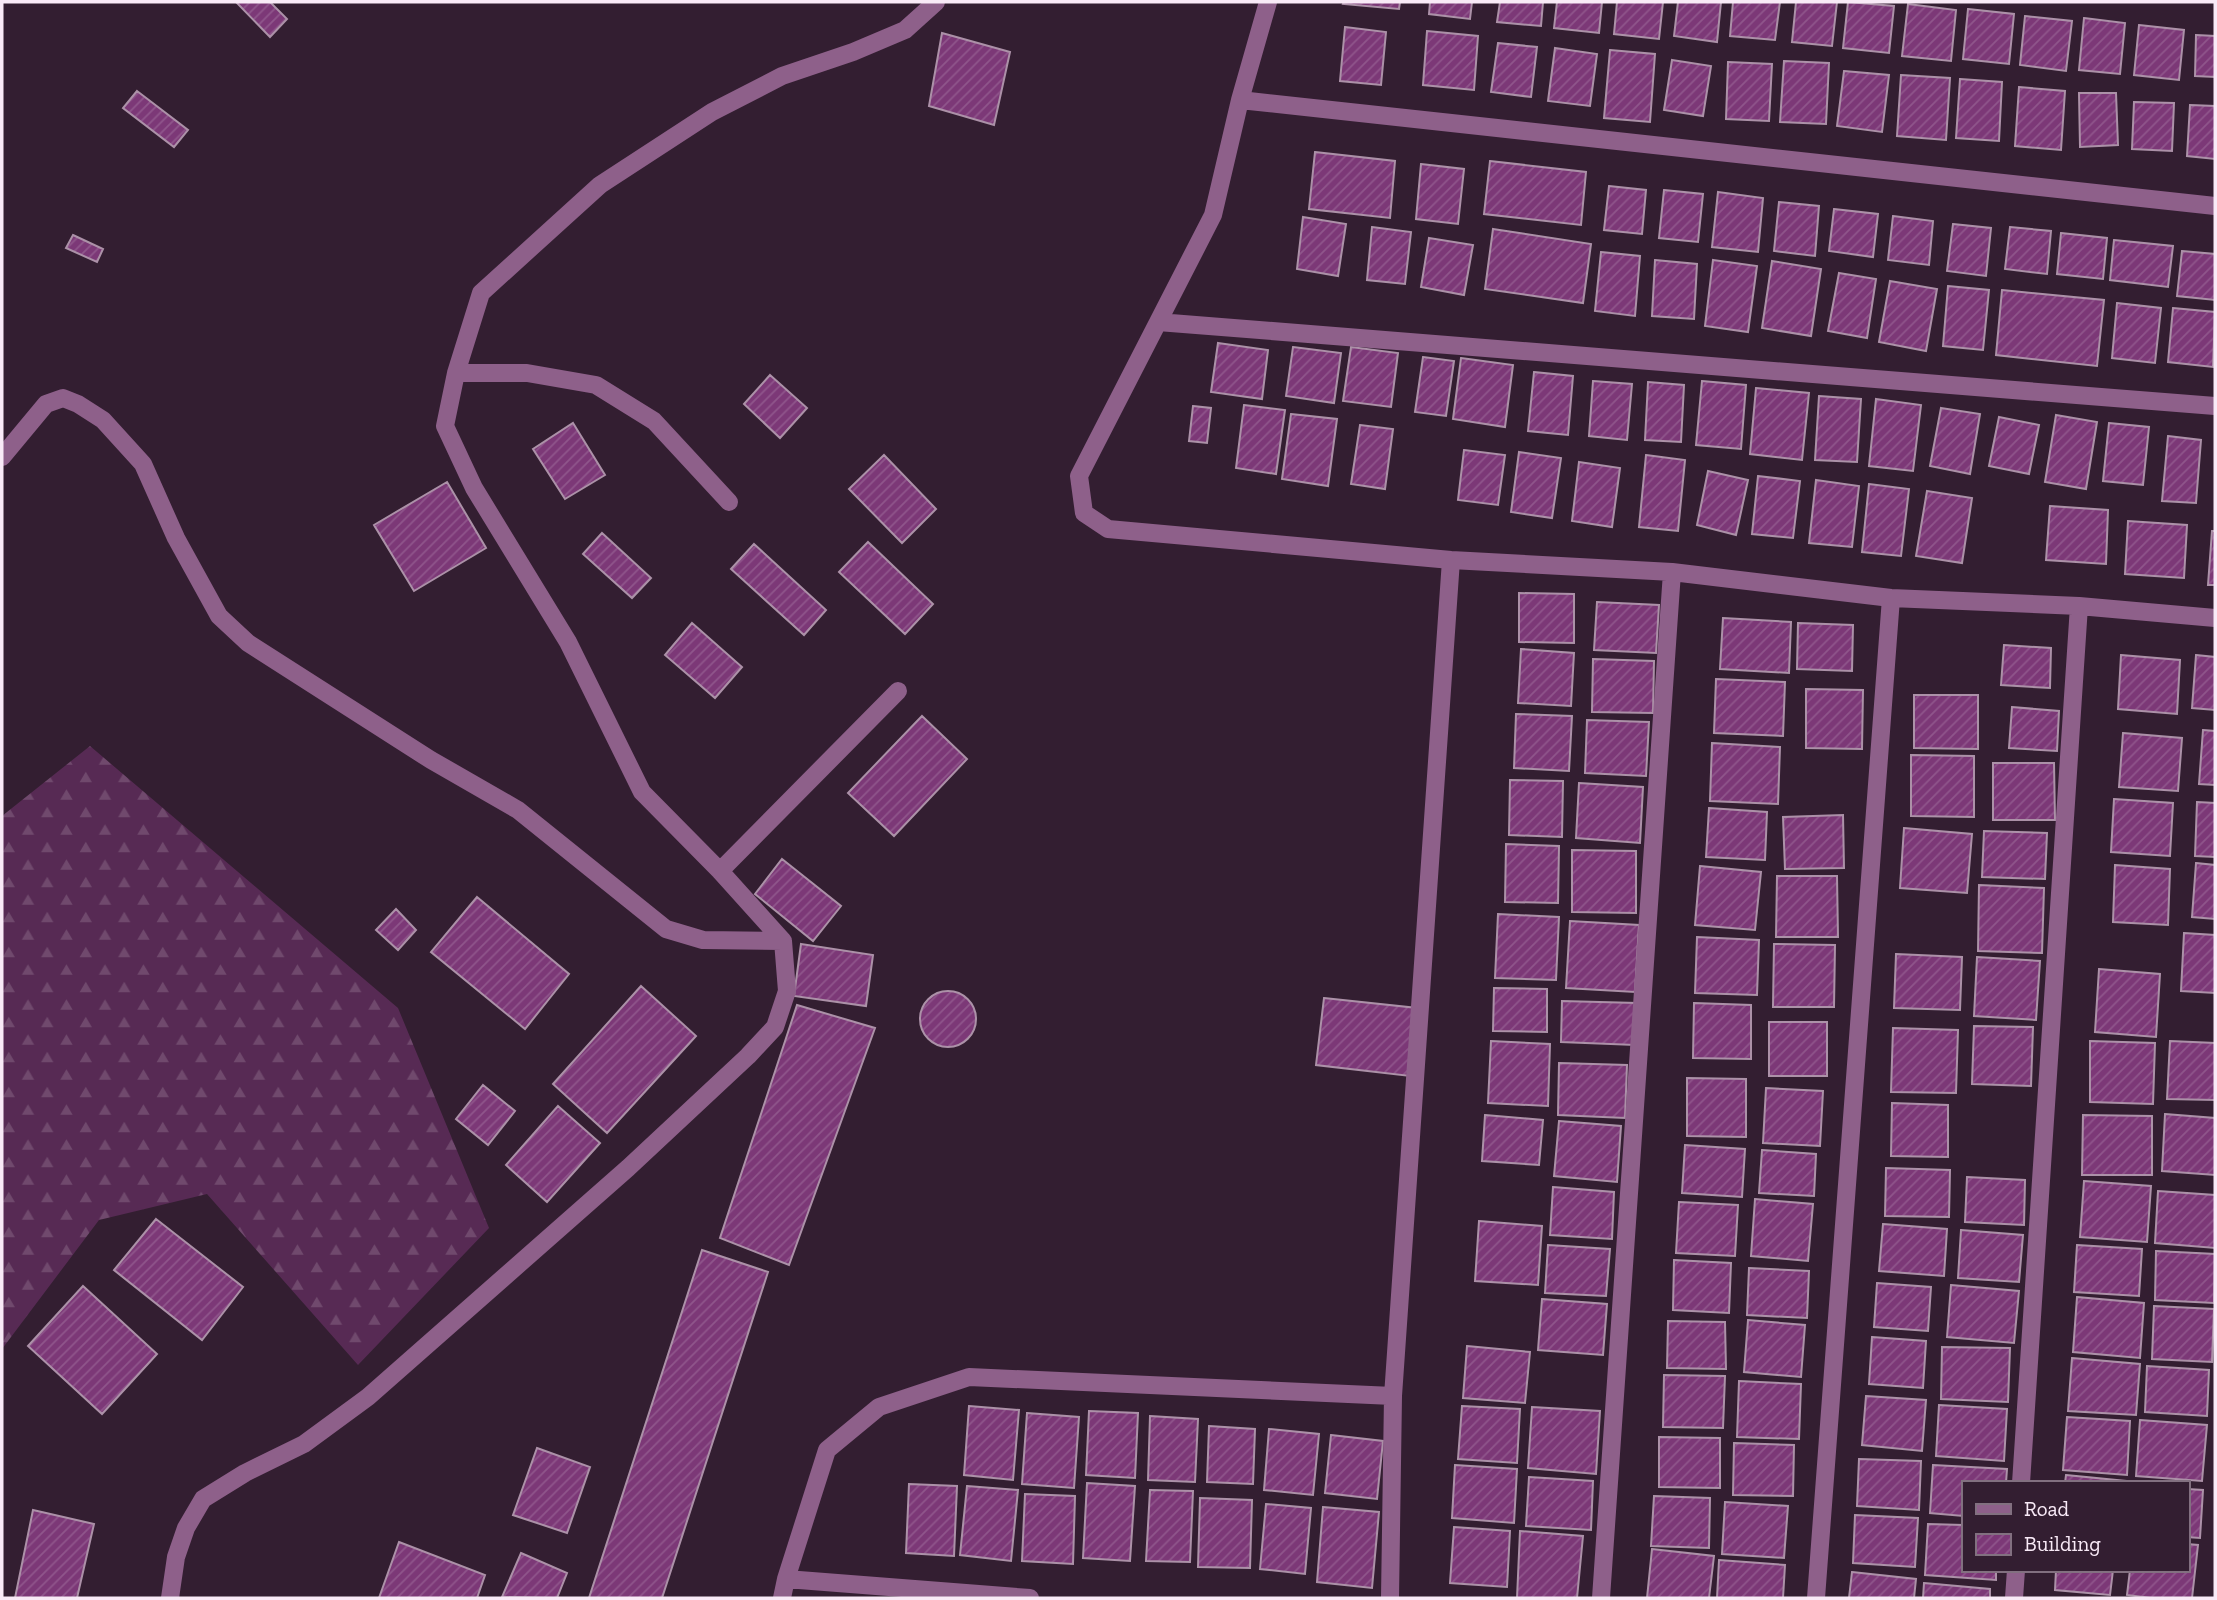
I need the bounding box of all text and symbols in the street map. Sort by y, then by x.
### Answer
legend [1962,1481,2189,1572]
text: Road [2024,1496,2070,1521]
text: Building [2024,1531,2101,1556]

